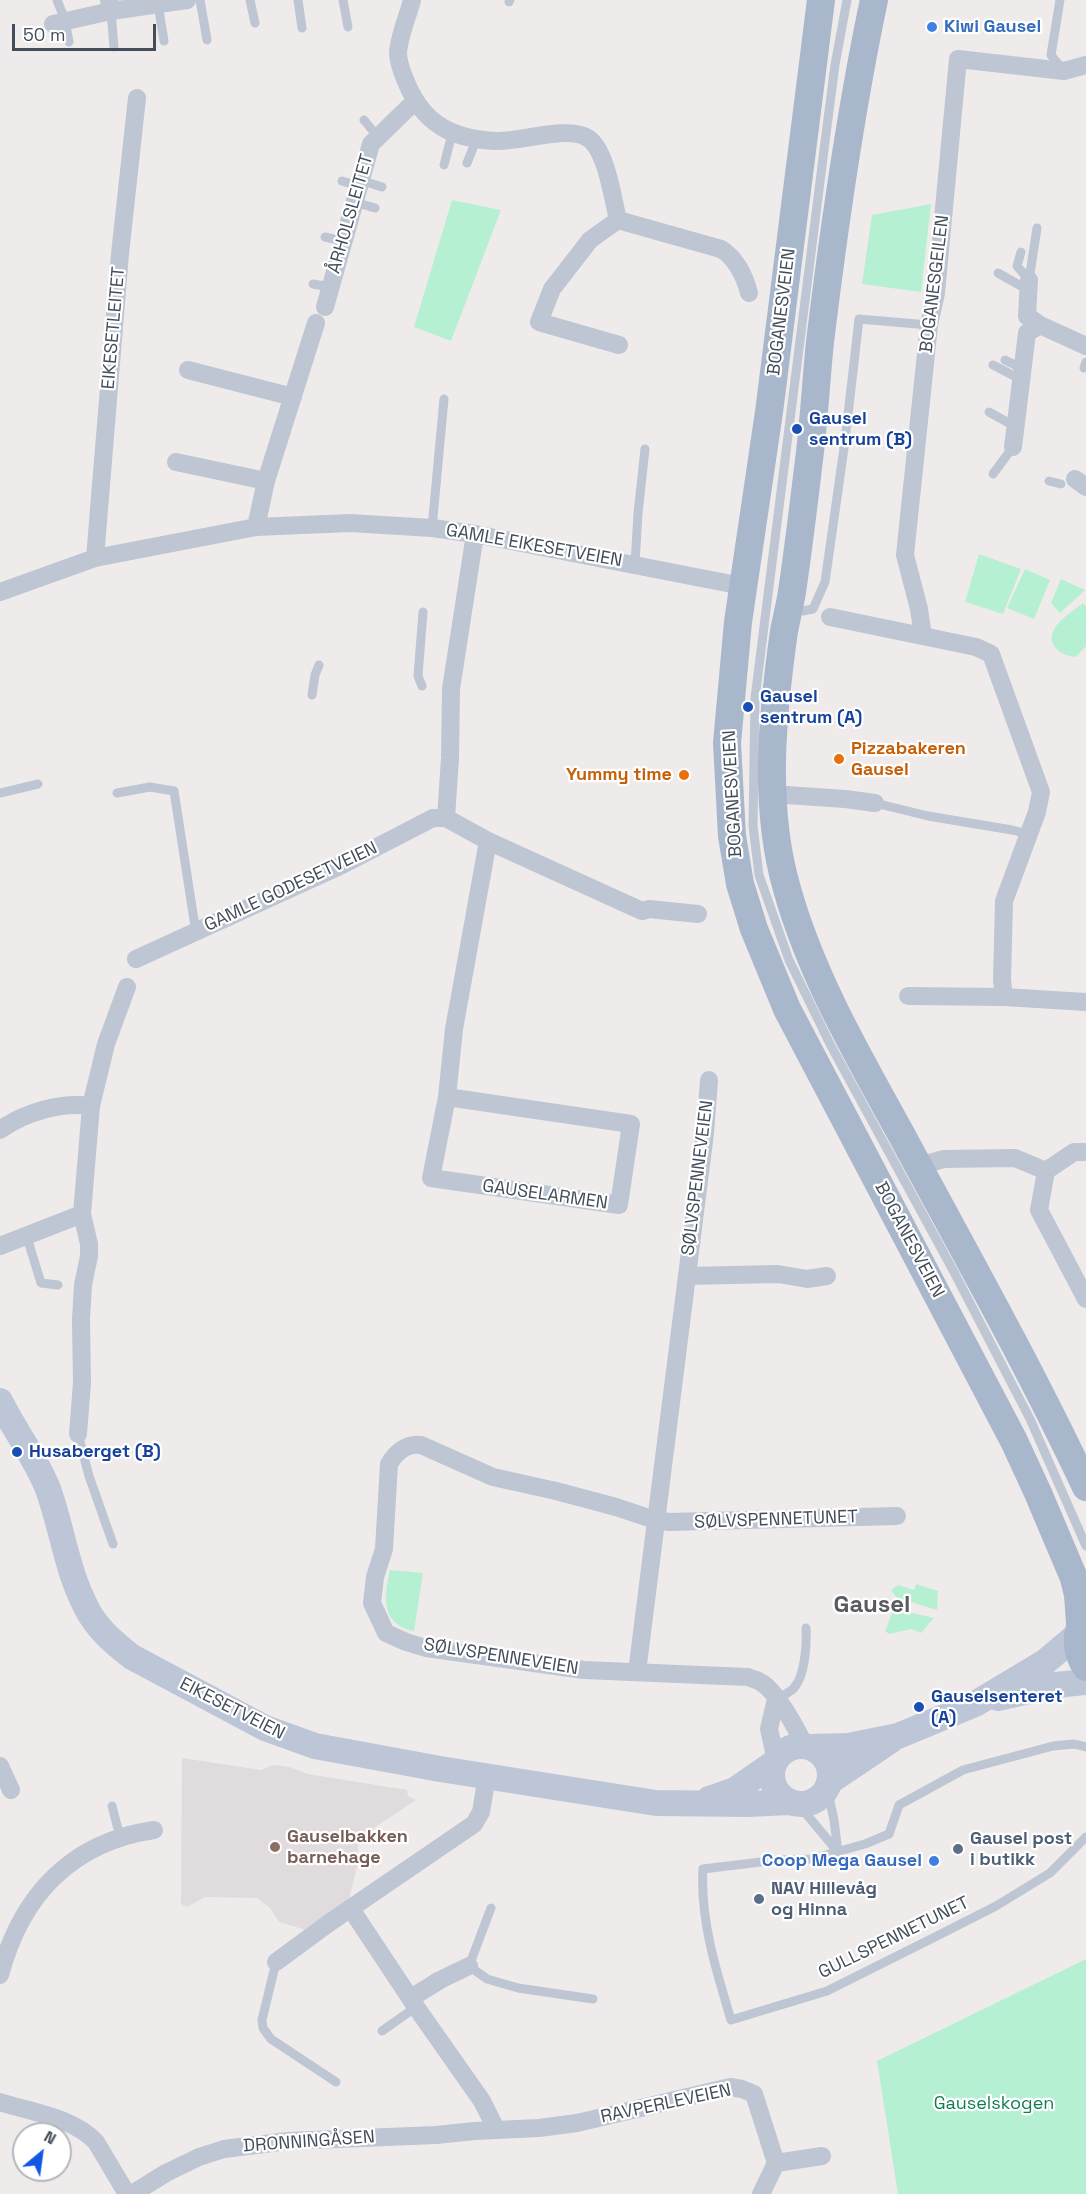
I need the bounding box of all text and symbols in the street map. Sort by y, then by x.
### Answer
scale bar [15,12,159,50]
place label: Kiwi Gausel [944,16,1041,38]
marker: Kiwi Gausel [925,20,939,34]
text: 50 m [23,23,65,46]
street label: ÅRHOLSLEITET [324,152,378,276]
street label: BOGANESGEILEN [916,214,954,354]
street label: BOGANESVEIEN [763,247,801,377]
street label: EIKESETLEITET [98,266,130,390]
place label: Gausel sentrum (B) [809,408,912,450]
marker: Gausel sentrum (B) [790,422,804,436]
street label: GAMLE EIKESETVEIEN [444,520,624,572]
place label: Gausel sentrum (A) [760,686,862,728]
marker: Gausel sentrum (A) [741,700,755,714]
street label: BOGANESVEIEN [719,730,747,858]
place label: Pizzabakeren Gausel [851,738,966,780]
marker: Pizzabakeren Gausel [832,752,846,766]
place label: Yummy time [566,764,672,786]
marker: Yummy time [677,768,691,782]
street label: GAMLE GODESETVEIEN [201,837,381,937]
street label: SØLVSPENNEVEIEN [678,1099,718,1257]
street label: GAUSELARMEN [481,1176,609,1214]
street label: BOGANESVEIEN [869,1179,949,1301]
place label: Husaberget (B) [29,1441,161,1463]
marker: Husaberget (B) [10,1445,24,1459]
street label: SØLVSPENNETUNET [694,1506,858,1534]
district label: Gausel [833,1591,911,1619]
street label: SØLVSPENNEVEIEN [422,1634,580,1680]
street label: EIKESETVEIEN [176,1673,288,1745]
place label: Gauselsenteret (A) [931,1686,1063,1728]
marker: Gauselsenteret (A) [912,1700,926,1714]
place label: Gauselbakken barnehage [287,1826,408,1868]
place label: Gausel post i butikk [970,1828,1072,1870]
marker: Gauselbakken barnehage [268,1840,282,1854]
marker: Gausel post i butikk [951,1842,965,1856]
place label: Coop Mega Gausel [762,1850,922,1872]
marker: Coop Mega Gausel [927,1854,941,1868]
place label: NAV Hillevåg og Hinna [771,1878,877,1920]
marker: NAV Hillevåg og Hinna [752,1892,766,1906]
street label: GULLSPENNETUNET [815,1892,973,1984]
street label: RAVPERLEVEIEN [599,2080,733,2128]
park label: Gauselskogen [934,2093,1054,2115]
north arrow [12,2122,72,2182]
text: N [40,2126,60,2149]
street label: DRONNINGÅSEN [242,2127,376,2157]

